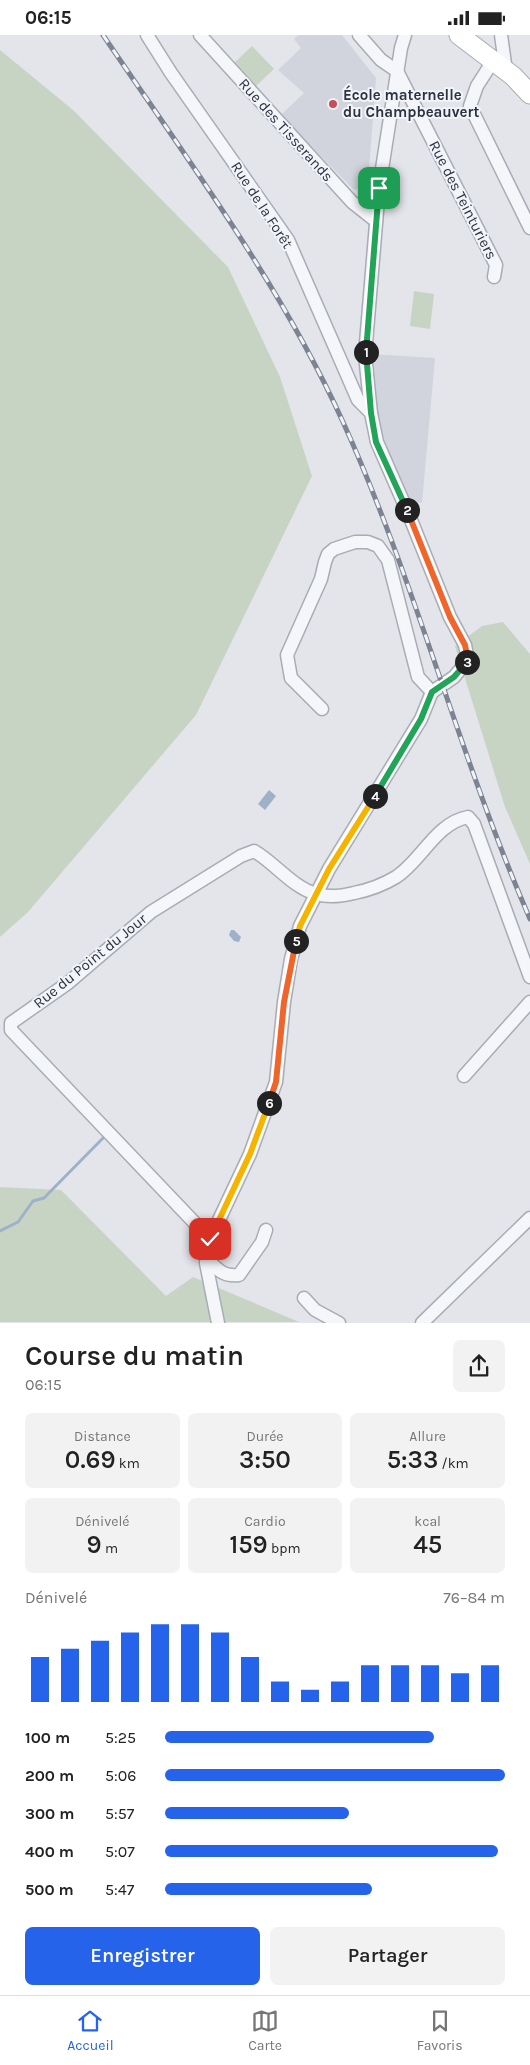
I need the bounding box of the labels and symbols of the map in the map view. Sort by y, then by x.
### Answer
street label: Rue des Tisserands [235,75,337,185]
place label: École maternelle du Champbeauvert [343,85,479,121]
marker: École maternelle du Champbeauvert [327,98,339,110]
street label: Rue des Teinturiers [425,138,501,262]
street label: Rue de la Forêt [227,158,297,252]
pin [358,167,400,209]
pin: 1 [354,339,378,365]
pin: 2 [394,497,420,523]
pin: 3 [454,649,480,675]
pin: 4 [362,783,388,809]
street label: Rue du Point du Jour [30,909,151,1012]
pin: 5 [284,929,308,953]
pin: 6 [256,1091,282,1115]
pin [189,1218,231,1260]

